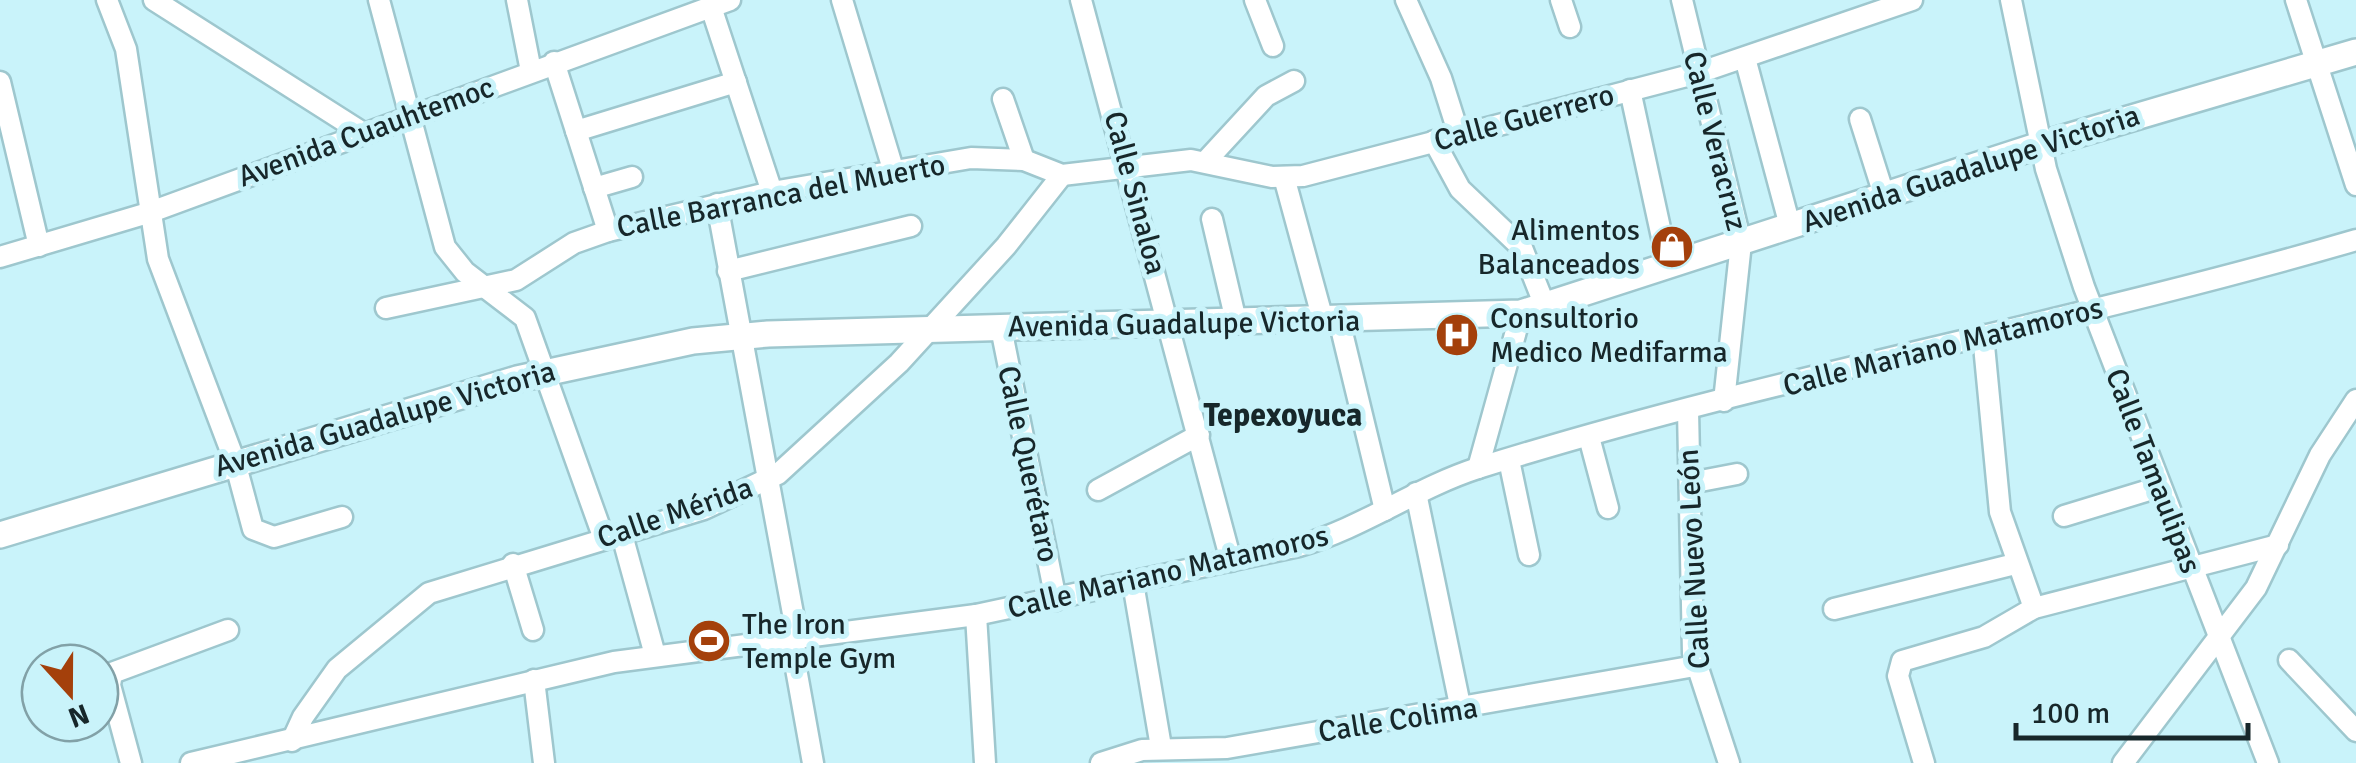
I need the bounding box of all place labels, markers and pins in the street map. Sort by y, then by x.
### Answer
place label: Alimentos Balanceados [1478,212,1640,283]
shop icon: Alimentos Balanceados [1649,224,1695,270]
place label: Consultorio Medico Medifarma [1490,300,1728,371]
hospital icon: Consultorio Medico Medifarma [1434,312,1480,358]
place label: The Iron Temple Gym [742,606,896,677]
sports icon: The Iron Temple Gym [686,618,732,664]

